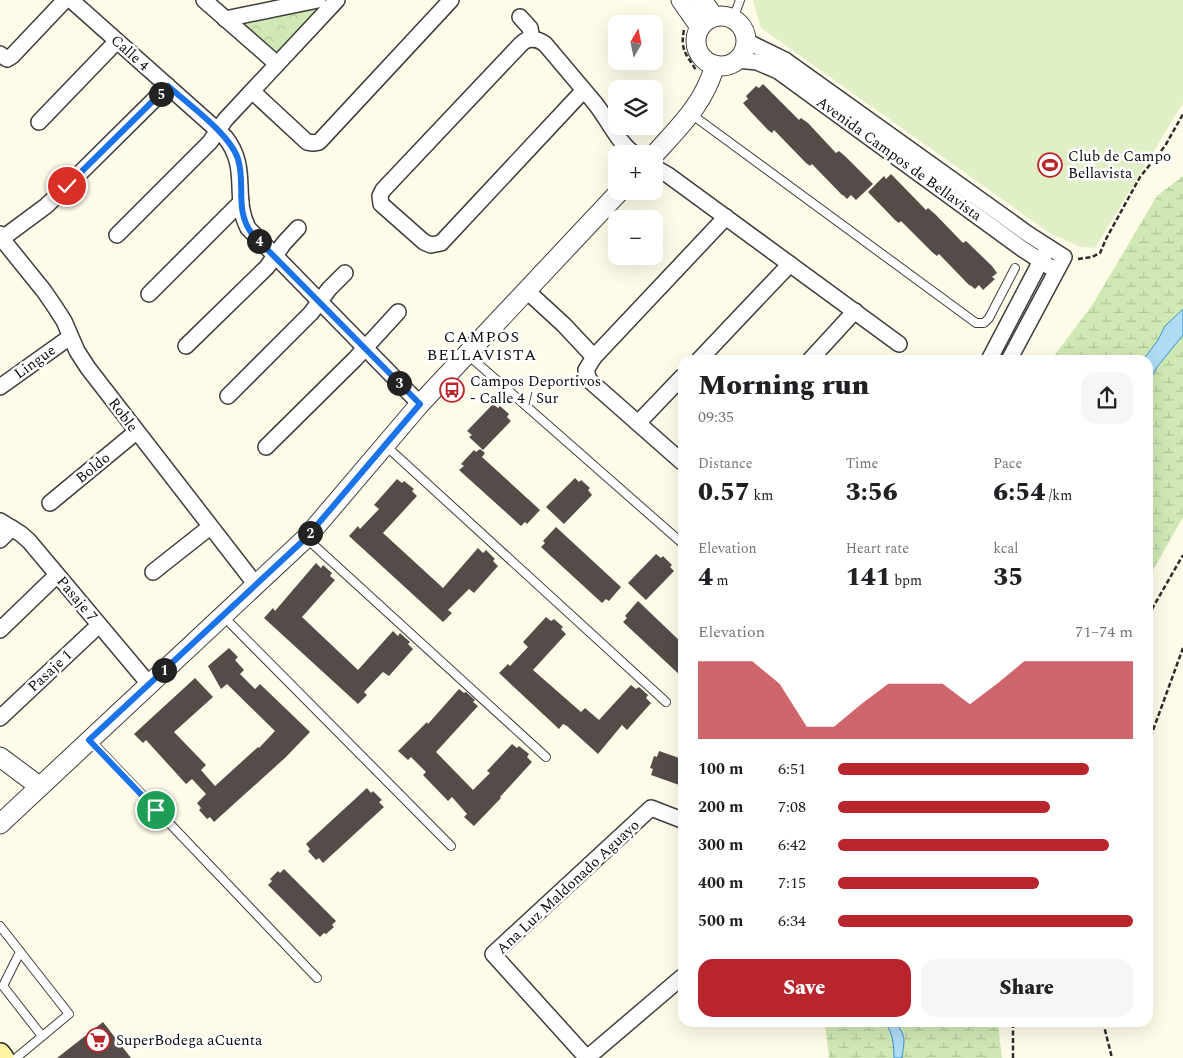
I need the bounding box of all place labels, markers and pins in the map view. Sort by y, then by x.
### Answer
pin: 5 [148,82,174,106]
place label: Club de Campo Bellavista [1068,145,1171,185]
sports icon: Club de Campo Bellavista [1037,152,1063,178]
pin [46,165,88,207]
pin: 4 [246,228,272,254]
pin: 3 [386,370,412,396]
place label: Campos Deportivos - Calle 4 / Sur [470,370,601,410]
bus stop icon: Campos Deportivos - Calle 4 / Sur [439,377,465,403]
pin: 2 [298,520,322,546]
pin: 1 [152,658,176,682]
pin [135,789,177,831]
supermarket icon: SuperBodega aCuenta [85,1027,111,1053]
place label: SuperBodega aCuenta [116,1029,263,1052]

